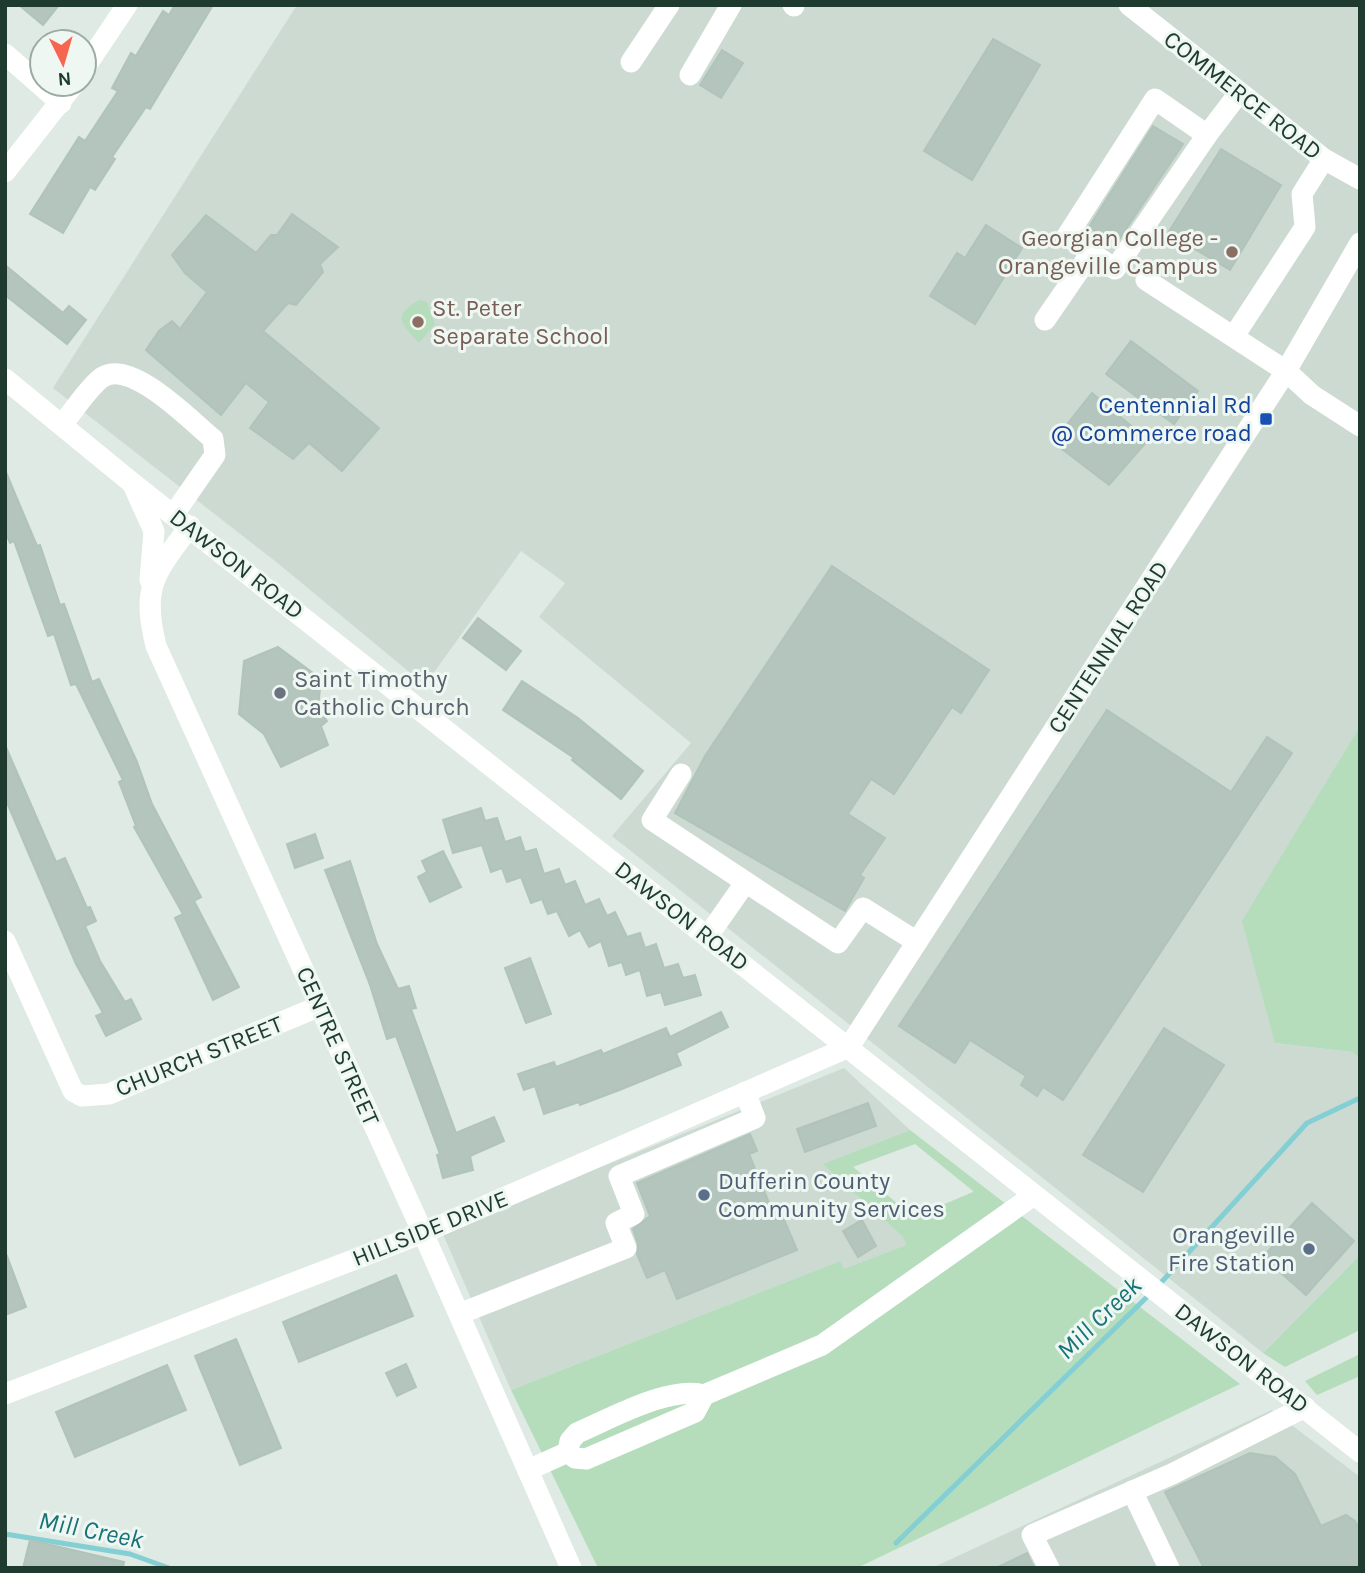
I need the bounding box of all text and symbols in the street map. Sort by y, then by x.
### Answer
street label: COMMERCE ROAD [1158,25,1328,165]
north arrow [28,28,98,98]
text: N [57,67,72,90]
place label: Georgian College - Orangeville Campus [998,224,1218,280]
marker: Georgian College - Orangeville Campus [1224,244,1240,260]
place label: St. Peter Separate School [432,294,609,350]
marker: St. Peter Separate School [410,314,426,330]
place label: Centennial Rd @ Commerce road [1050,391,1252,447]
marker: Centennial Rd @ Commerce road [1258,411,1274,427]
street label: DAWSON ROAD [164,503,310,625]
street label: CENTENNIAL ROAD [1042,555,1174,739]
place label: Saint Timothy Catholic Church [294,665,470,721]
marker: Saint Timothy Catholic Church [272,685,288,701]
street label: DAWSON ROAD [609,855,755,977]
street label: CENTRE STREET [290,962,386,1130]
street label: CHURCH STREET [111,1010,287,1102]
place label: Dufferin County Community Services [718,1167,945,1223]
street label: HILLSIDE DRIVE [348,1184,512,1272]
marker: Dufferin County Community Services [696,1187,712,1203]
place label: Orangeville Fire Station [1168,1221,1295,1277]
marker: Orangeville Fire Station [1301,1241,1317,1257]
water label: Mill Creek [1050,1269,1148,1366]
street label: DAWSON ROAD [1169,1297,1315,1419]
water label: Mill Creek [36,1505,147,1555]

